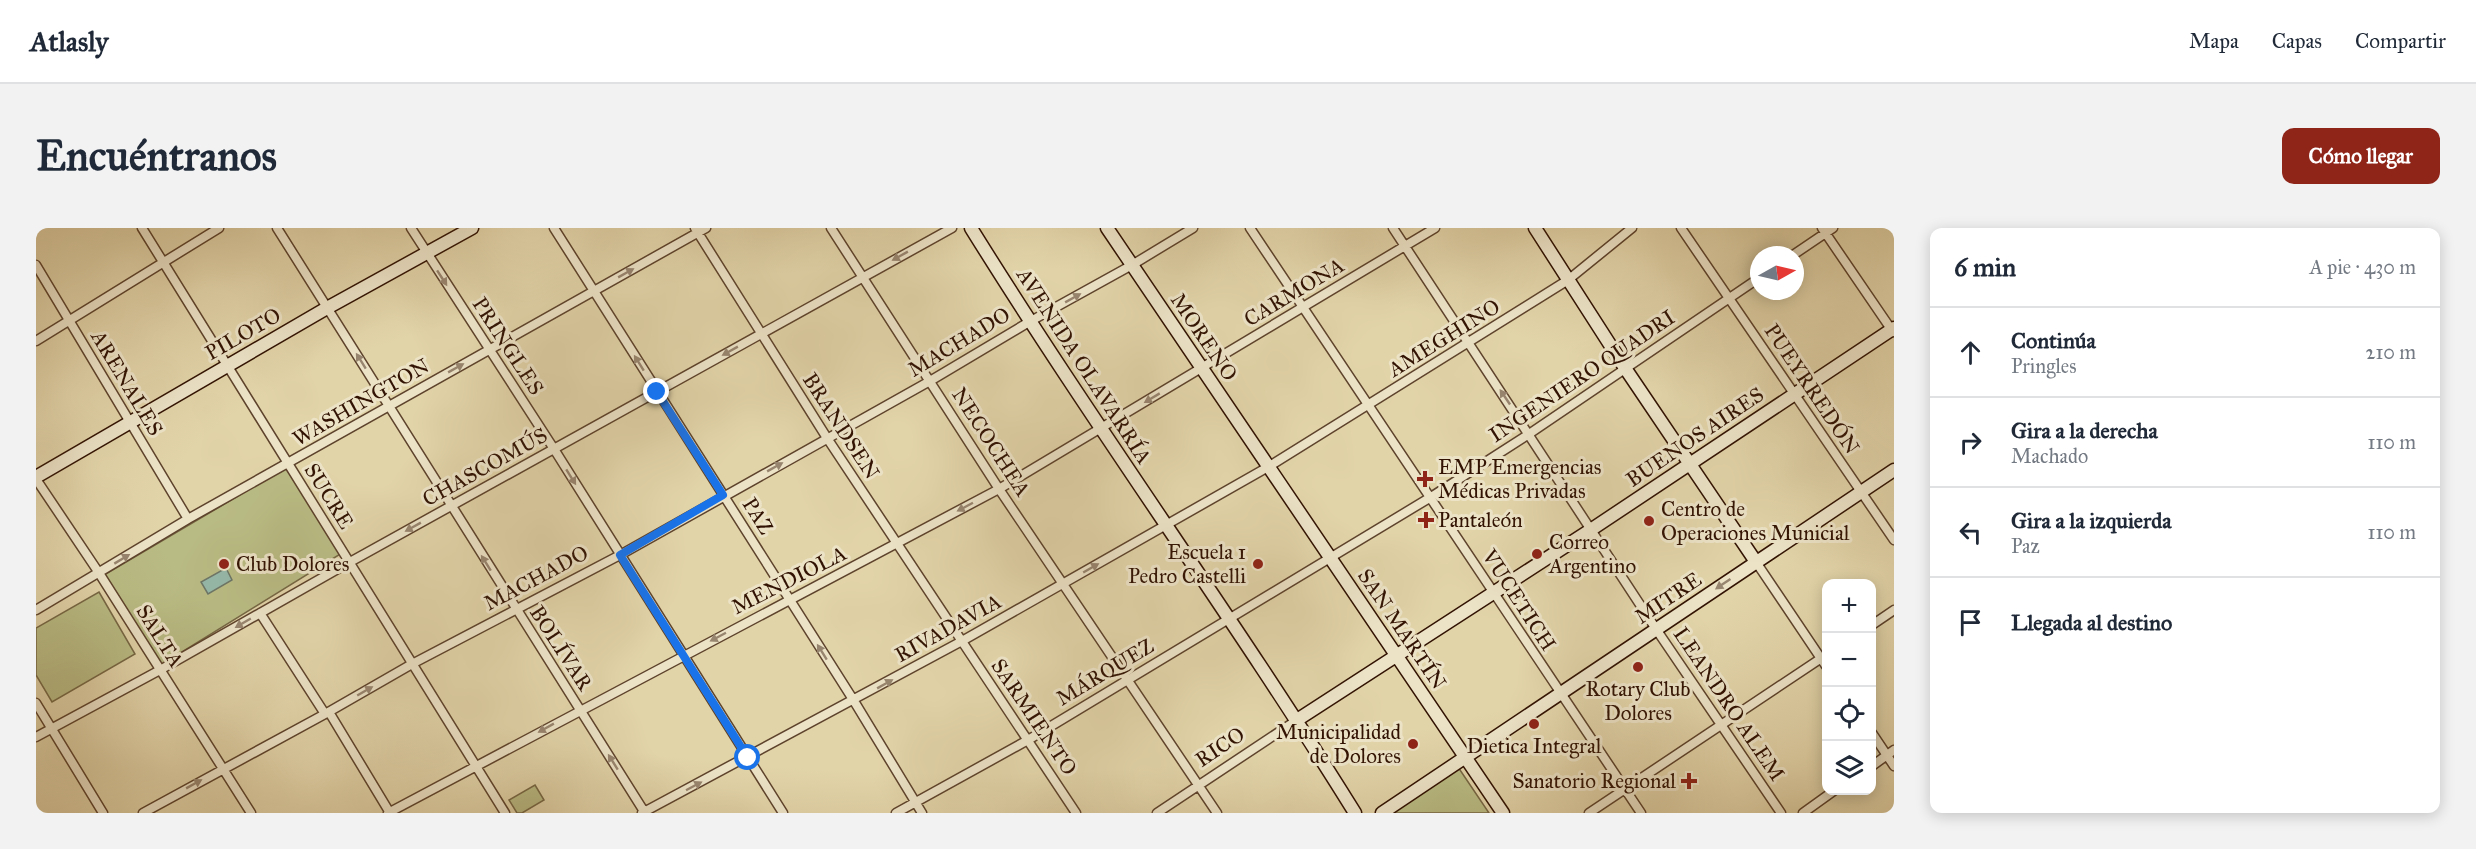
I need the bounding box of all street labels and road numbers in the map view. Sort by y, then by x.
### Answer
street label: CARMONA [1239,252,1349,332]
street label: AVENIDA OLAVARRÍA [1010,262,1158,469]
street label: MORENO [1165,288,1243,386]
street label: PRINGLES [467,292,549,400]
street label: AMEGHINO [1382,293,1505,383]
street label: MACHADO [903,301,1015,383]
street label: PILOTO [201,302,285,366]
street label: INGENIERO QUADRI [1484,304,1680,448]
street label: PUEYRREDÓN [1759,318,1866,459]
street label: ARENALES [85,325,169,440]
street label: WASHINGTON [288,352,434,452]
street label: BRANDSEN [797,368,885,484]
street label: BUENOS AIRES [1621,381,1769,493]
street label: NECOCHEA [946,383,1036,501]
street label: CHASCOMÚS [417,421,552,512]
street label: SUCRE [299,458,359,534]
street label: PAZ [737,493,779,539]
street label: MACHADO [479,540,593,616]
street label: MENDIOLA [727,540,851,620]
street label: VUCETICH [1476,543,1561,656]
street label: SAN MARTÍN [1352,563,1453,694]
street label: MITRE [1630,566,1706,630]
street label: RIVADAVIA [890,588,1006,668]
street label: SALTA [131,600,189,672]
street label: BOLÍVAR [524,600,600,697]
street label: LEANDRO ALEM [1668,622,1790,786]
street label: MÁRQUEZ [1051,633,1159,711]
street label: SARMIENTO [986,654,1082,780]
street label: RICO [1190,721,1250,773]

